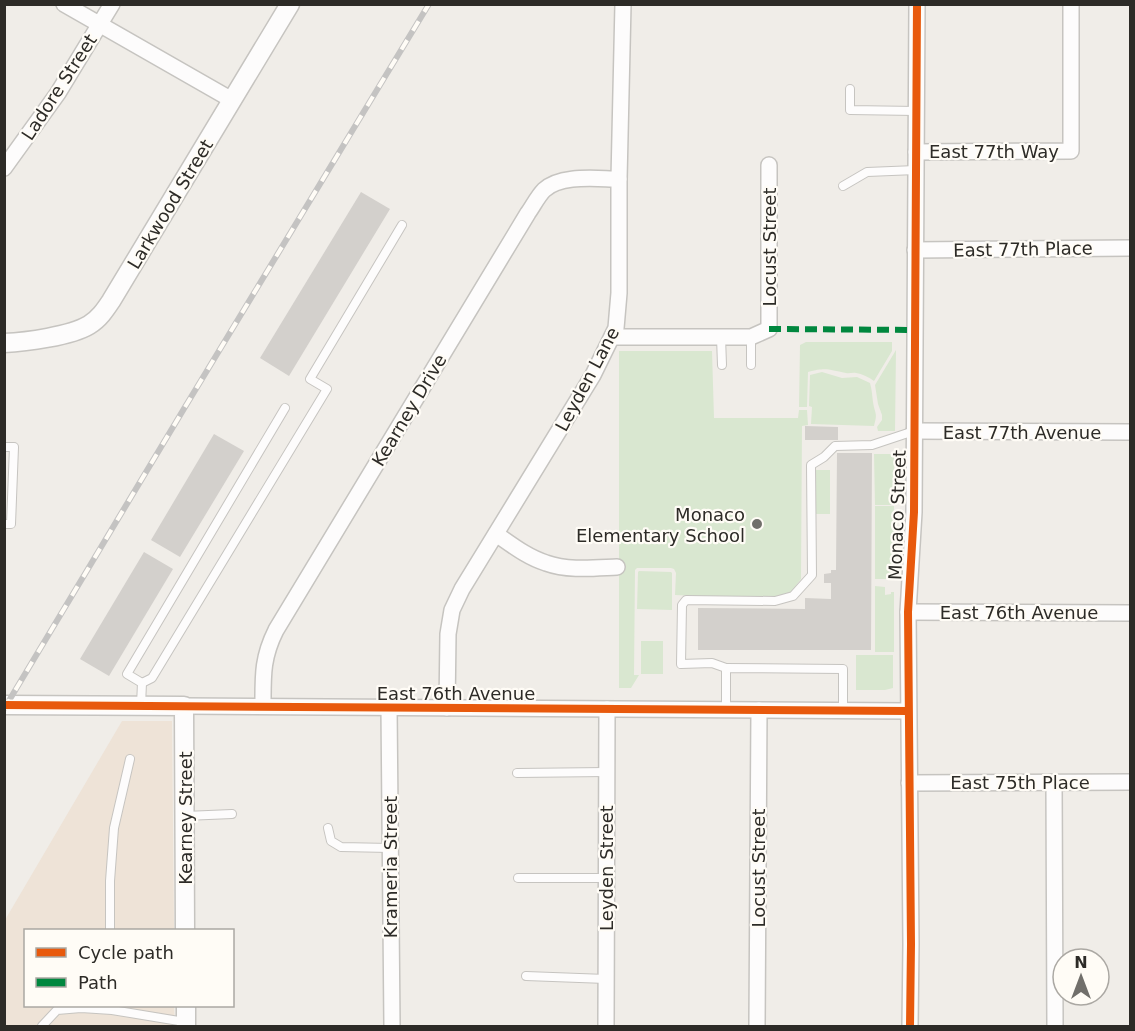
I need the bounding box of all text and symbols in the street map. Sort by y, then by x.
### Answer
street label: Ladore Street [17,30,101,144]
street label: Larkwood Street [123,135,217,273]
street label: East 77th Way [929,141,1059,162]
street label: Locust Street [759,188,780,306]
street label: East 77th Place [953,237,1093,261]
street label: Leyden Lane [551,323,623,435]
street label: Kearney Drive [367,350,451,470]
street label: East 77th Avenue [943,422,1101,443]
street label: Monaco Street [884,450,910,580]
place label: Monaco Elementary School [576,504,745,546]
marker: Monaco Elementary School [750,517,764,531]
street label: East 76th Avenue [940,602,1098,623]
street label: East 76th Avenue [377,683,535,704]
street label: Kearney Street [175,751,196,885]
street label: East 75th Place [950,772,1090,793]
street label: Krameria Street [380,796,401,938]
street label: Leyden Street [596,805,617,931]
street label: Locust Street [748,809,769,927]
legend [24,929,234,1007]
text: Cycle path [78,942,174,963]
north arrow [1051,947,1111,1007]
text: N [1074,953,1088,972]
text: Path [78,972,118,993]

